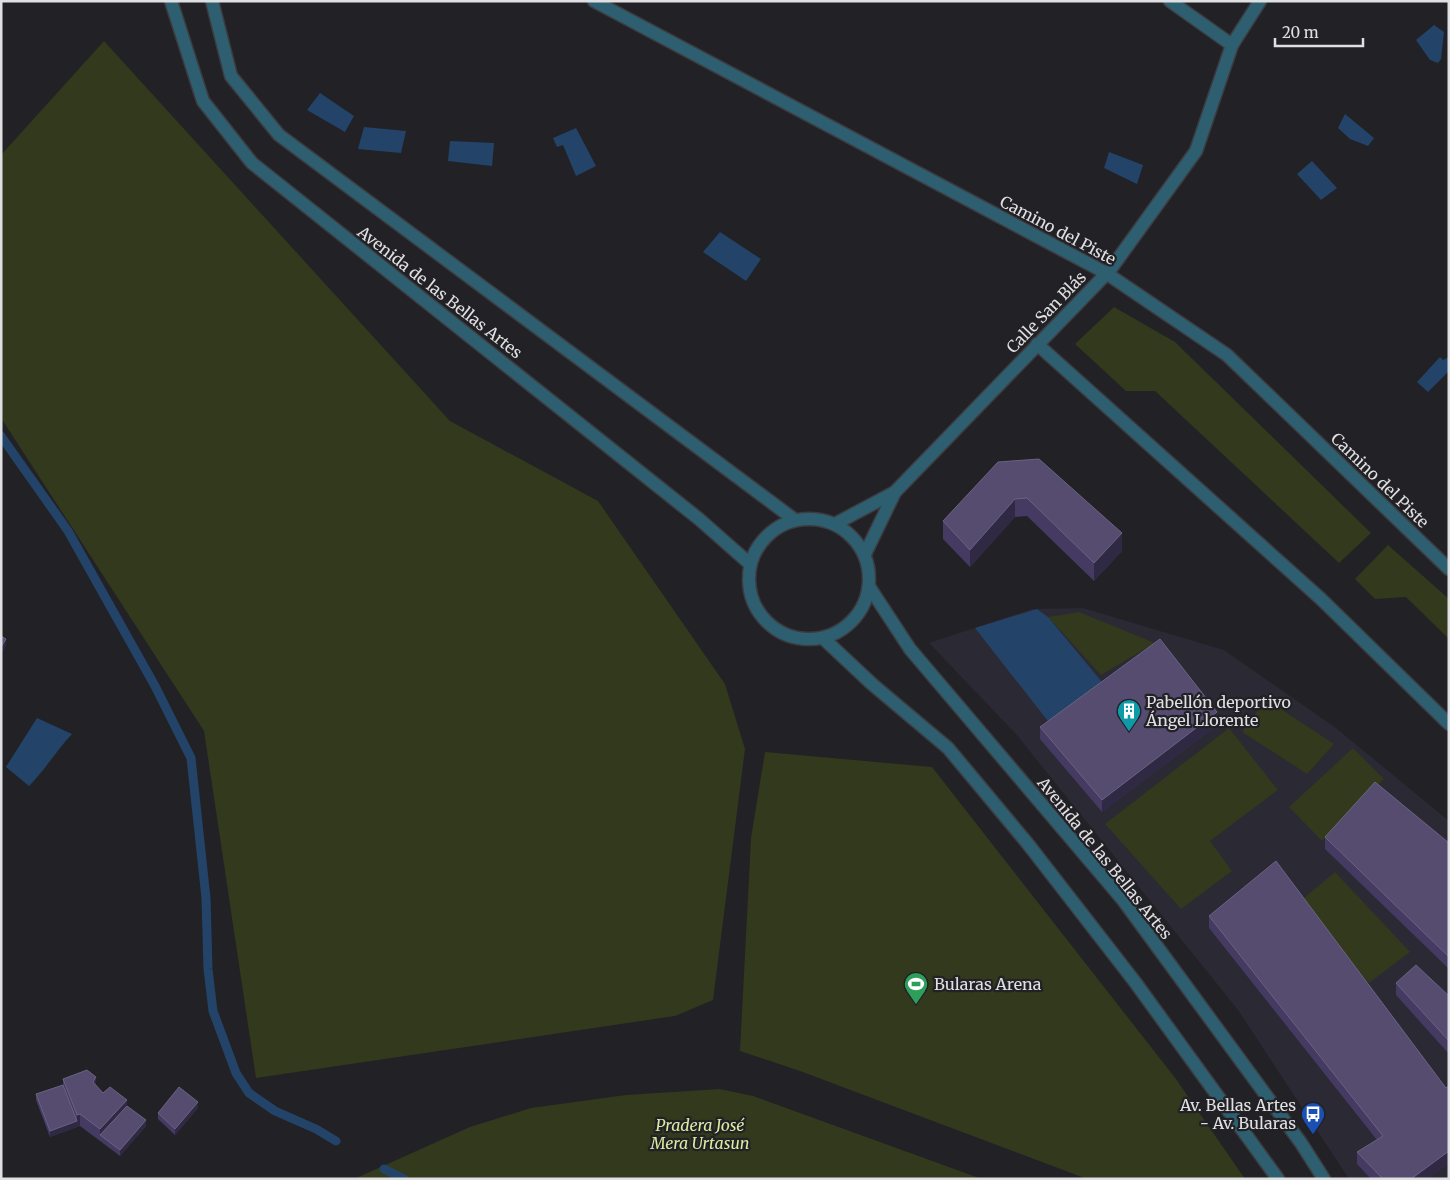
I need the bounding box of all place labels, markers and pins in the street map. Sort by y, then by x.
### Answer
place label: Pabellón deportivo Ángel Llorente [1145,692,1291,730]
building icon: Pabellón deportivo Ángel Llorente [1116,698,1142,732]
sports icon: Bularas Arena [903,971,929,1005]
place label: Bularas Arena [934,974,1042,994]
place label: Av. Bellas Artes - Av. Bularas [1179,1095,1296,1133]
bus stop icon: Av. Bellas Artes - Av. Bularas [1300,1101,1326,1135]

